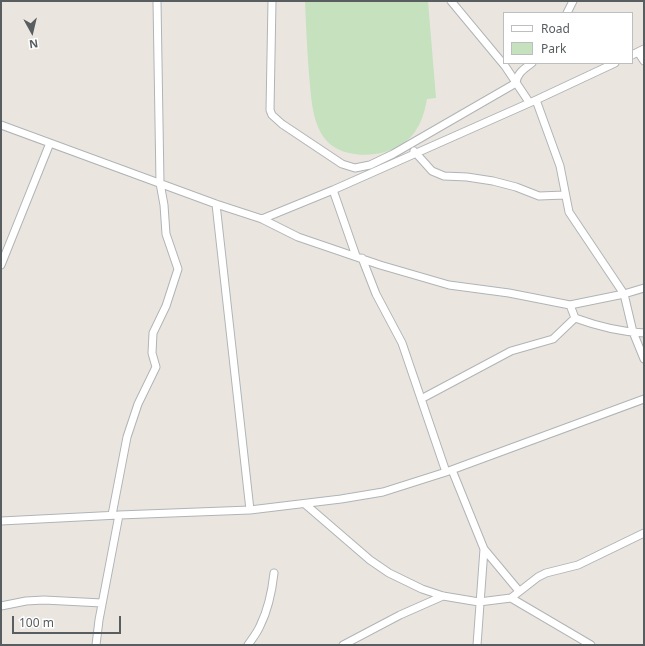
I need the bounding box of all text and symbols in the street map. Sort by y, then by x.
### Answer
north arrow [12,12,52,52]
legend [503,12,633,64]
text: Road [541,20,570,37]
text: N [28,36,39,52]
text: Park [541,40,566,57]
scale bar [14,608,123,634]
text: 100 m [19,614,54,631]

